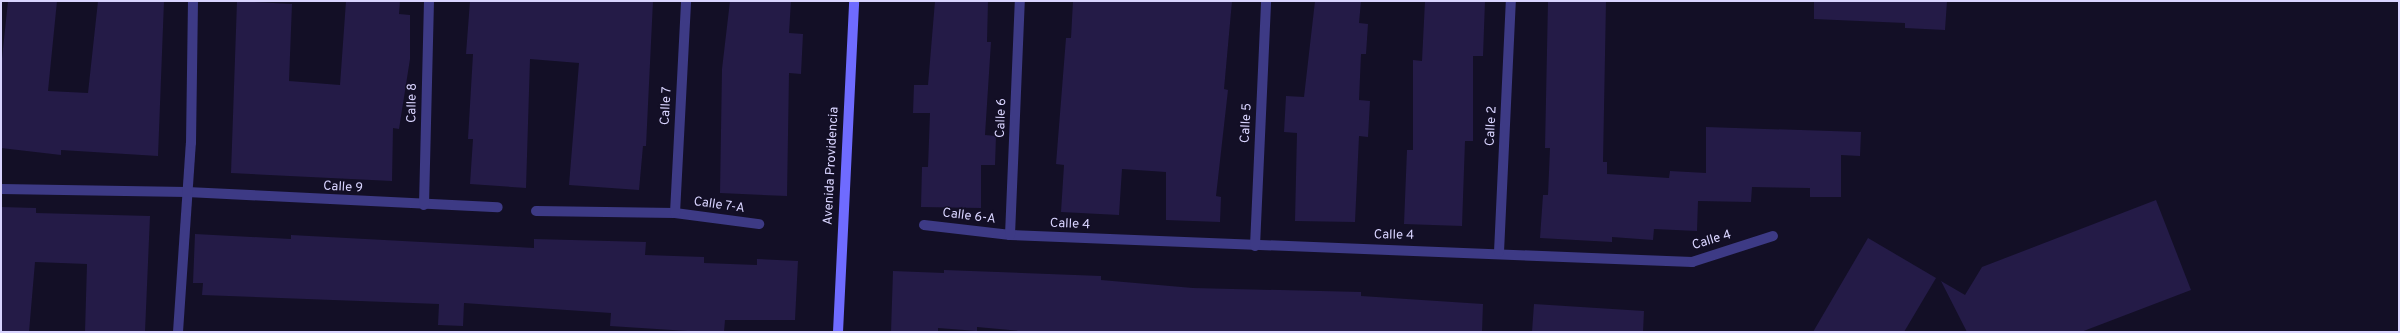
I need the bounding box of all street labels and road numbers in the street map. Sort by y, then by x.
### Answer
street label: Calle 8 [405,83,421,123]
street label: Calle 7 [658,86,676,126]
street label: Calle 6 [994,98,1010,138]
street label: Calle 5 [1238,103,1256,143]
street label: Avenida Providencia [821,106,843,226]
street label: Calle 2 [1483,106,1501,146]
street label: Calle 9 [323,179,363,197]
street label: Calle 7-A [692,195,746,217]
street label: Calle 6-A [941,206,997,228]
street label: Calle 4 [1050,217,1090,233]
street label: Calle 4 [1374,228,1414,244]
street label: Calle 4 [1691,228,1733,254]

